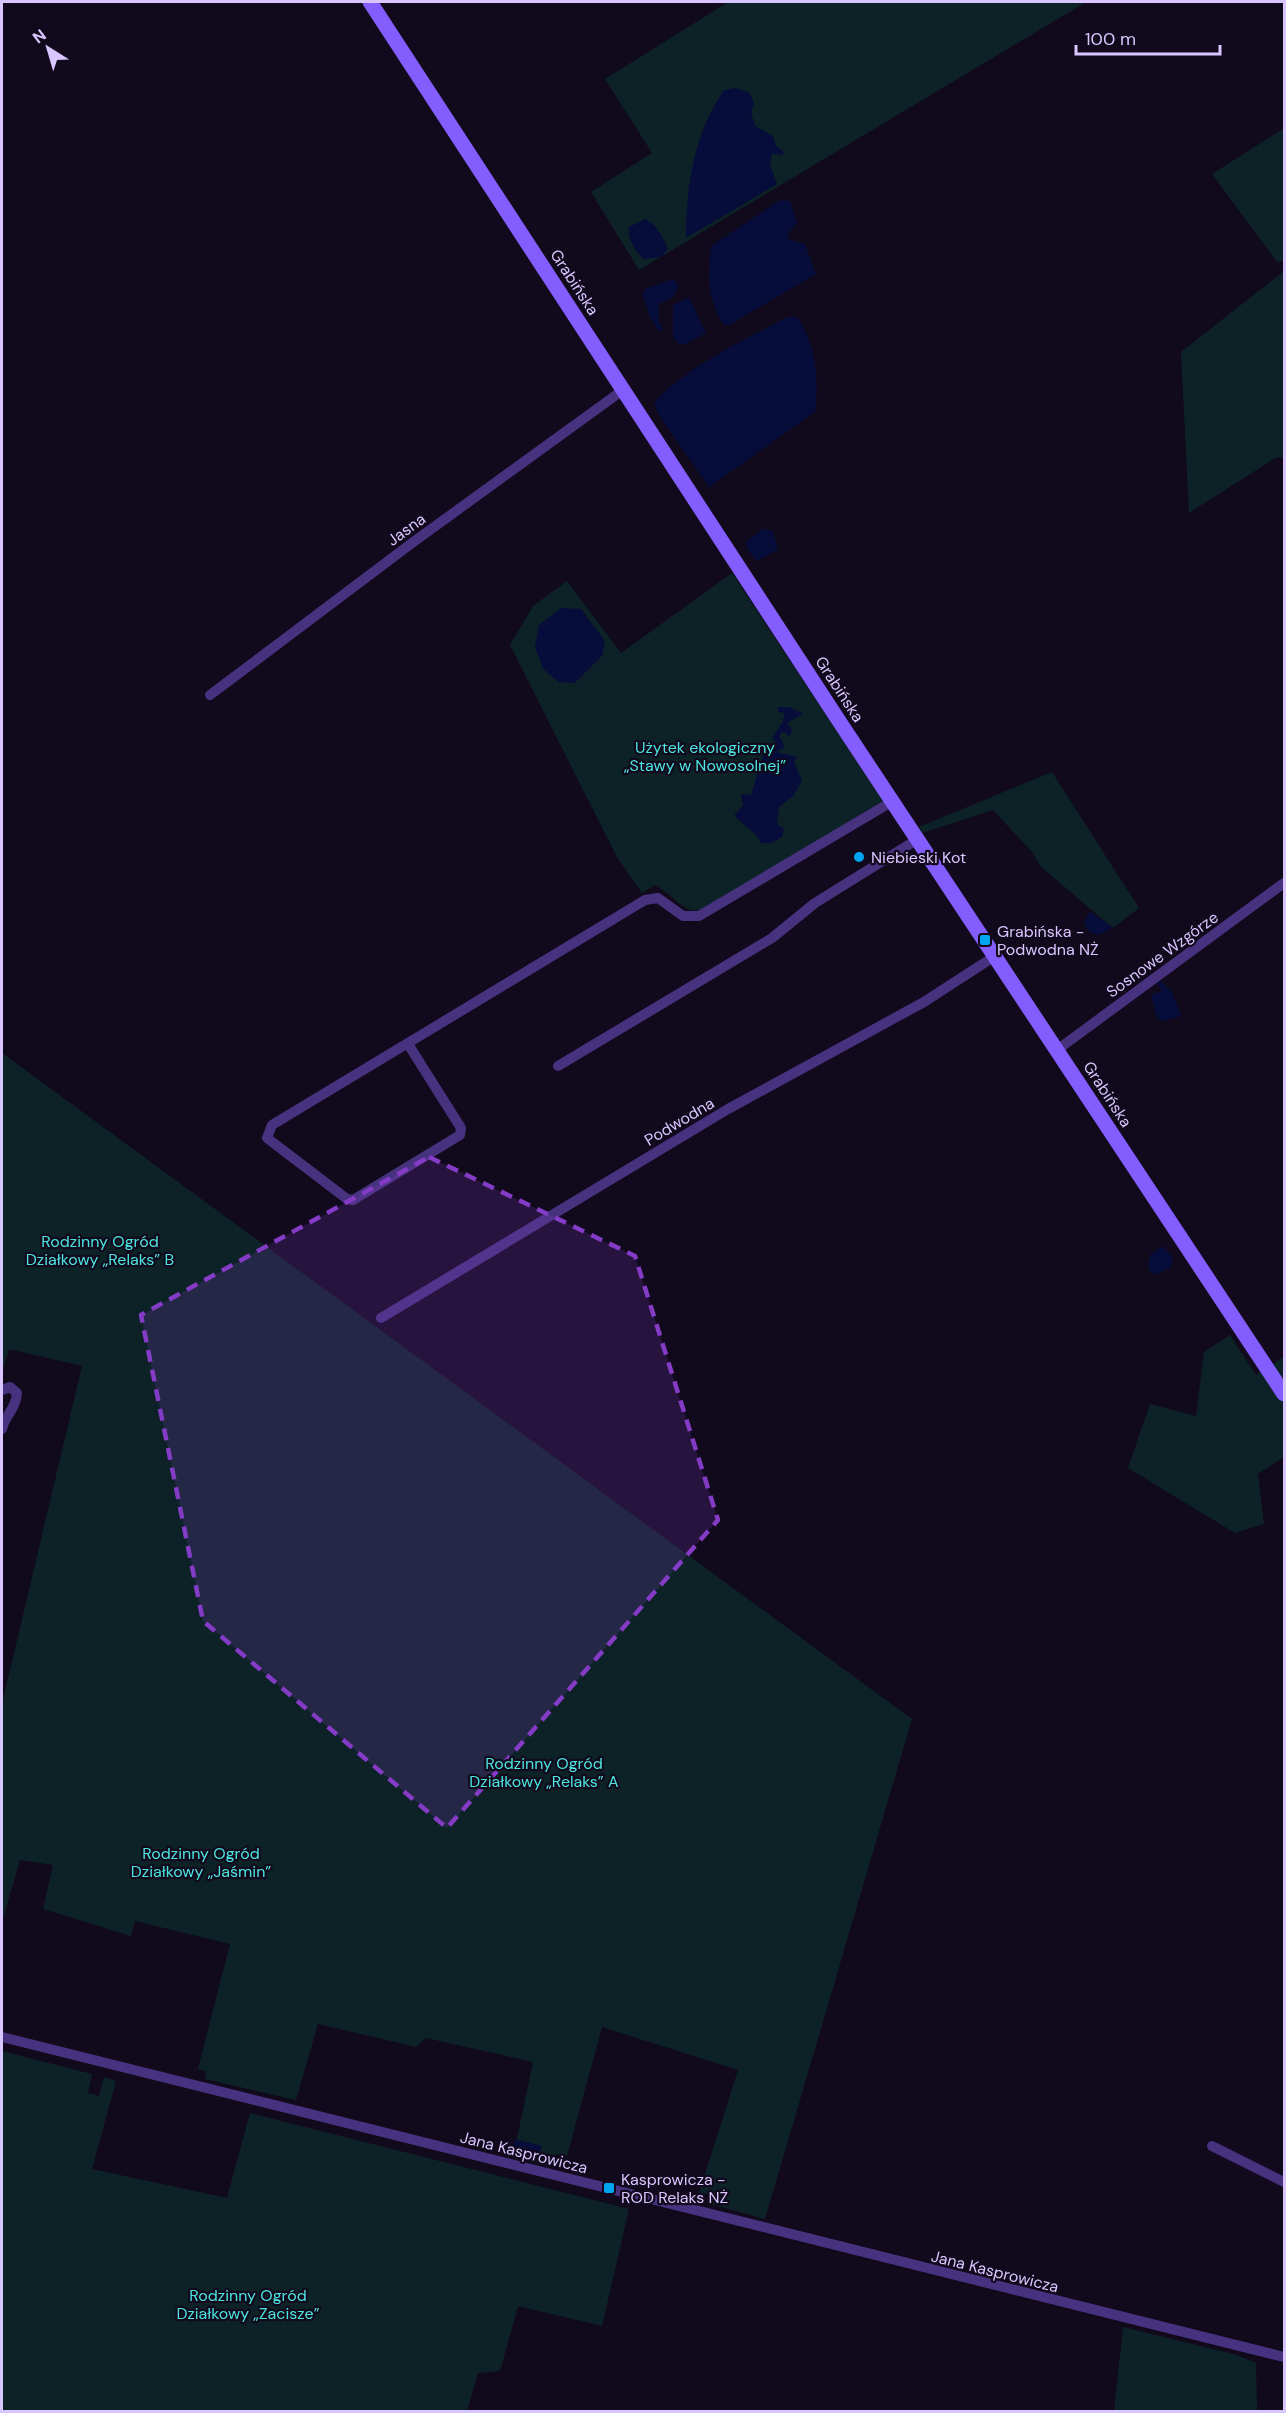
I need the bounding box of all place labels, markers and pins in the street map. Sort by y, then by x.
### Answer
place label: Niebieski Kot [871,847,966,868]
marker: Niebieski Kot [852,850,866,864]
place label: Grabińska - Podwodna NŻ [997,921,1099,960]
marker: Grabińska - Podwodna NŻ [978,933,992,947]
place label: Kasprowicza - ROD Relaks NŻ [621,2169,728,2208]
marker: Kasprowicza - ROD Relaks NŻ [602,2181,616,2195]

